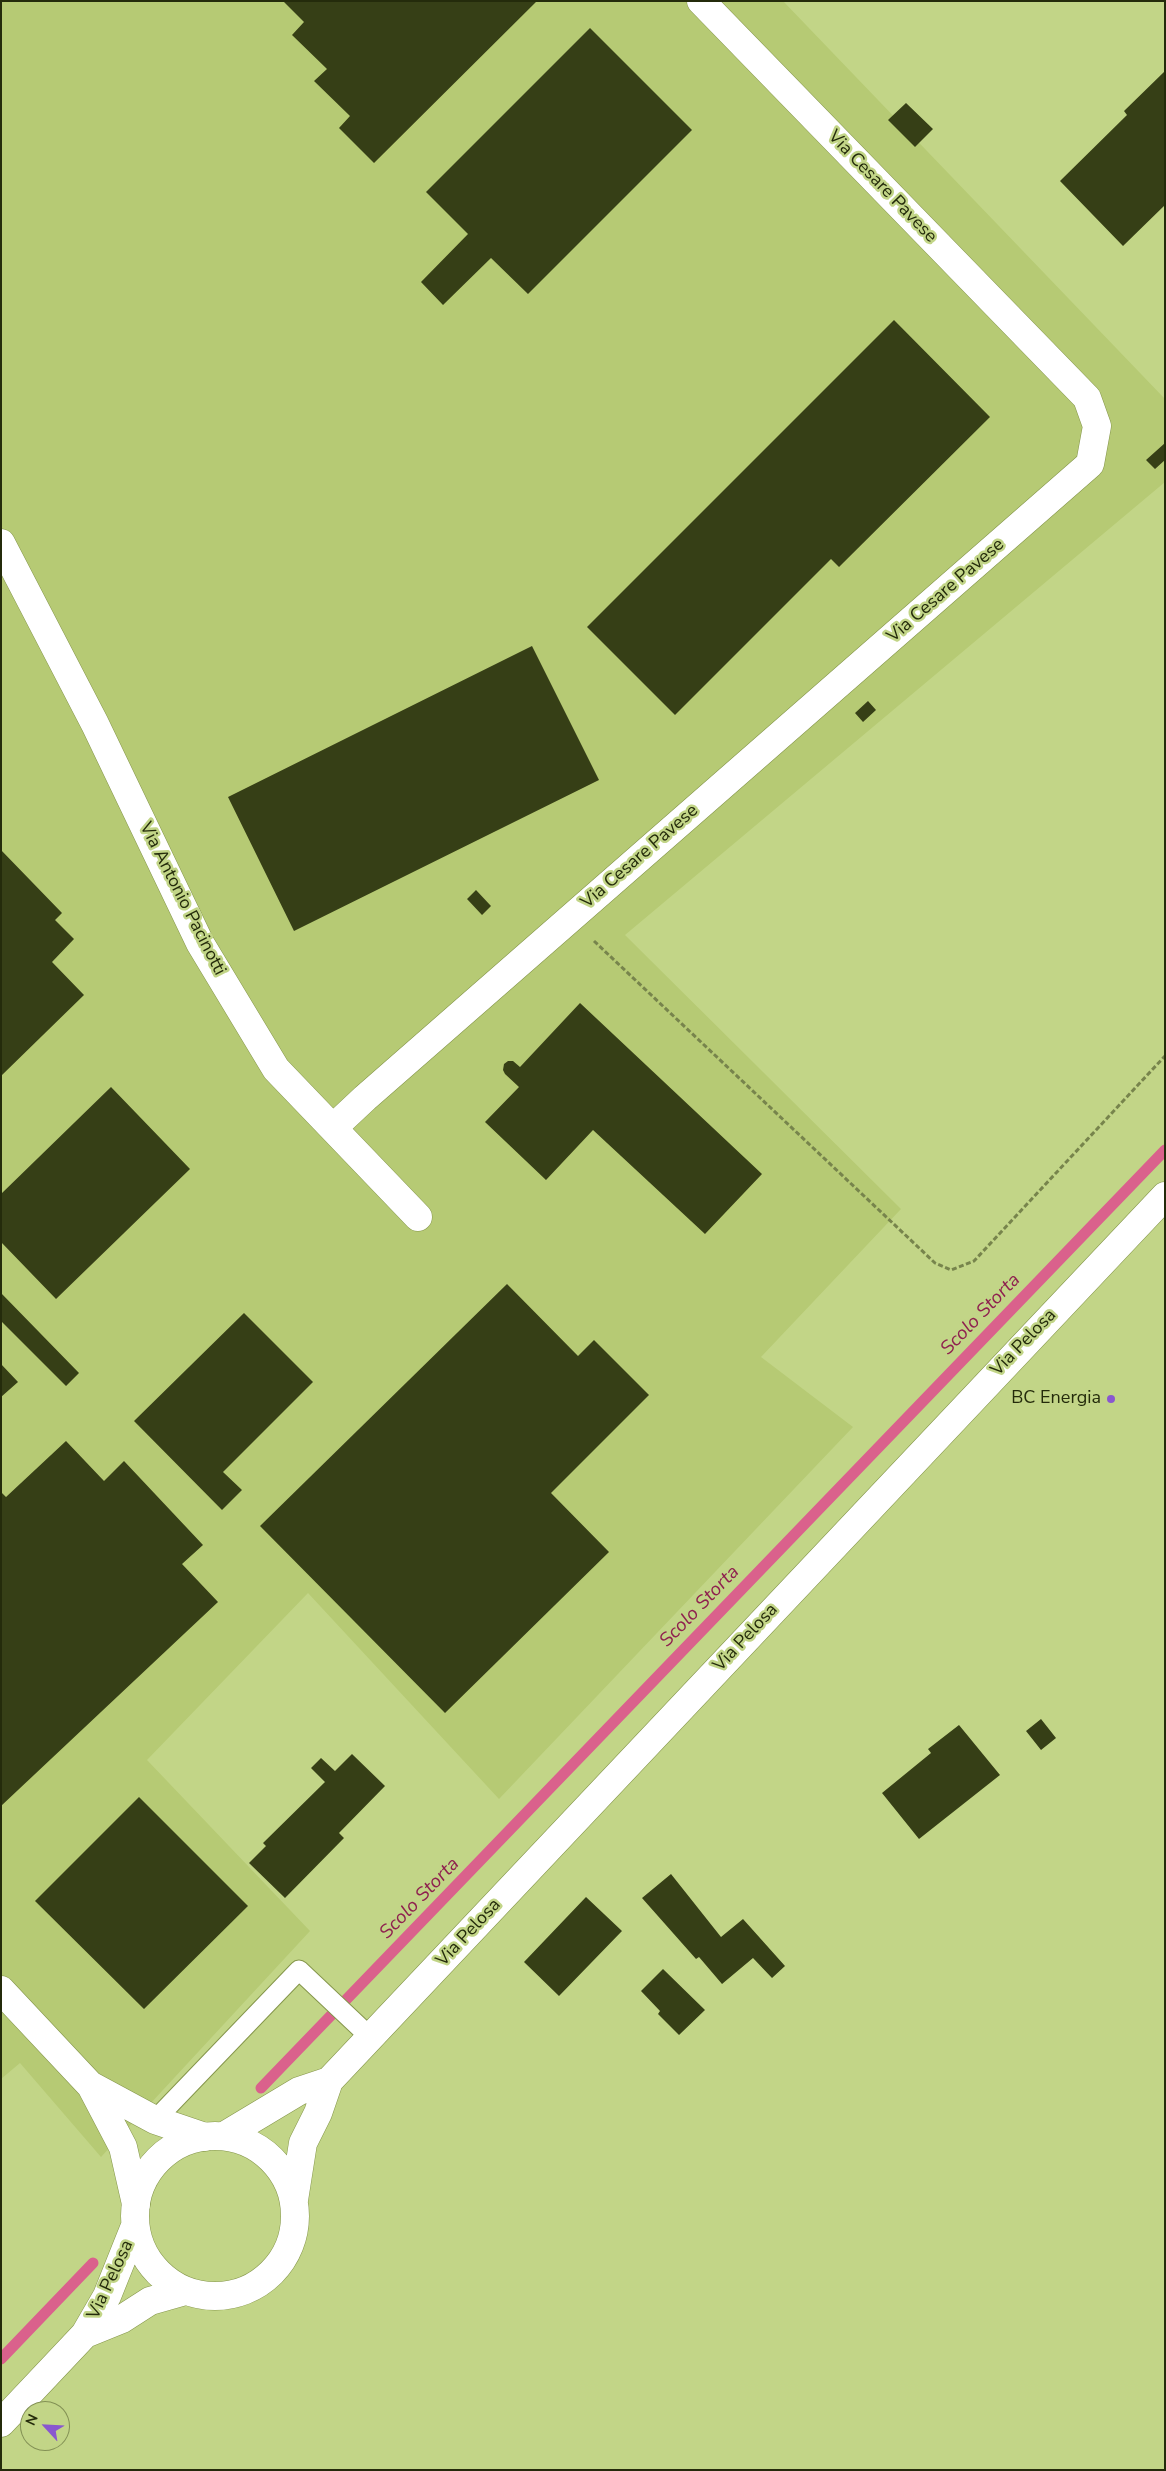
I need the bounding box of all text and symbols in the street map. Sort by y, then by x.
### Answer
street label: Via Cesare Pavese [823,126,941,248]
street label: Via Cesare Pavese [883,534,1009,648]
street label: Via Cesare Pavese [577,800,703,914]
street label: Via Antonio Pacinotti [134,819,230,979]
water label: Scolo Storta [936,1269,1026,1361]
street label: Via Pelosa [987,1305,1061,1381]
place label: BC Energia [1011,1388,1101,1410]
marker: BC Energia [1105,1393,1117,1405]
water label: Scolo Storta [655,1561,745,1653]
street label: Via Pelosa [709,1600,783,1676]
water label: Scolo Storta [375,1853,465,1945]
street label: Via Pelosa [432,1895,506,1971]
street label: Via Pelosa [83,2237,139,2323]
north arrow [20,2401,70,2451]
text: N [21,2411,43,2429]

